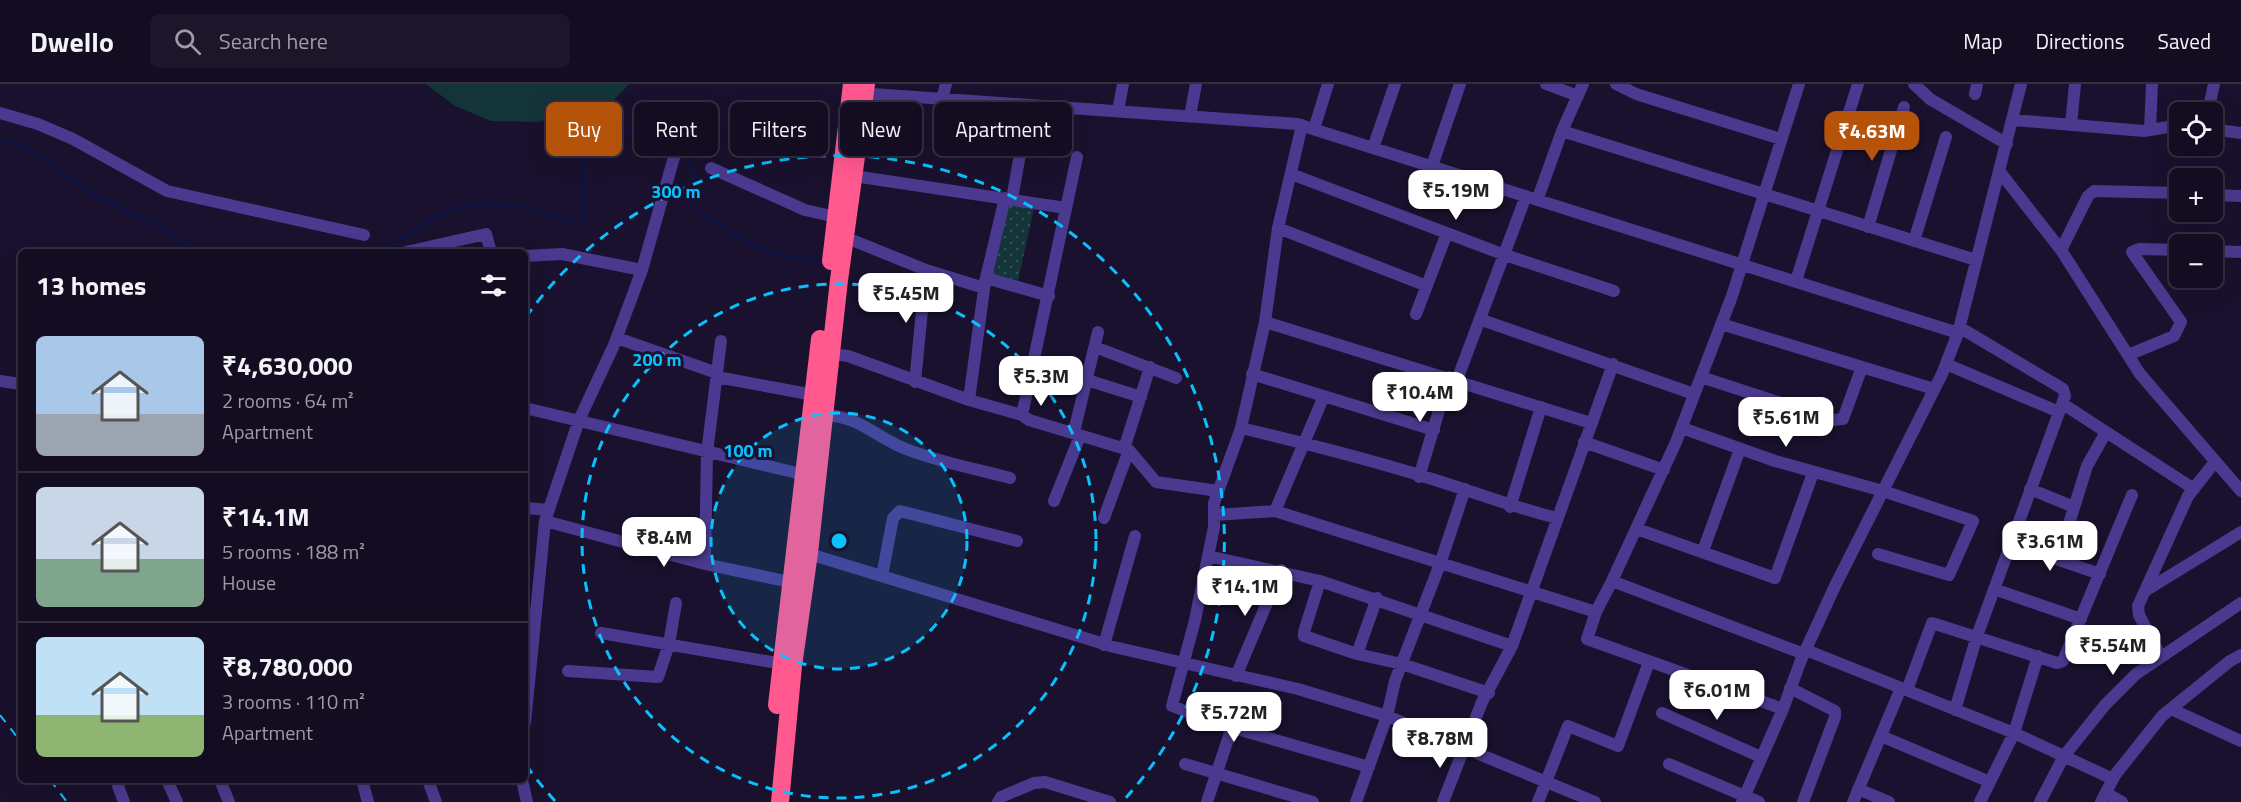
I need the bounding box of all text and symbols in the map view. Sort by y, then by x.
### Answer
search box [150,14,570,68]
text: Dwello [30,20,114,63]
text: Search here [219,24,328,58]
icon: search [171,25,204,58]
text: Map [1963,25,2003,57]
text: Directions [2036,25,2125,57]
text: Saved [2158,25,2211,57]
chip: Buy [546,102,622,156]
chip: Rent [634,102,718,156]
chip: Filters [730,102,828,156]
chip: New [840,102,922,156]
chip: Apartment [934,102,1072,156]
map controls [2169,102,2223,288]
button: locate [2169,102,2223,156]
pin: ₹4.63M [1823,111,1921,162]
text: ₹4.63M [1838,115,1906,146]
button: + [2169,168,2223,222]
pin: ₹5.19M [1407,170,1505,221]
text: ₹5.19M [1422,174,1490,205]
text: 300 m [651,178,701,205]
button: − [2169,234,2223,288]
text: 13 homes [36,266,146,305]
icon: filters [477,269,510,302]
pin: ₹5.45M [857,273,955,324]
text: ₹5.45M [872,277,940,308]
text: ₹4,630,000 [222,346,352,385]
text: 200 m [632,346,682,373]
pin: ₹5.3M [999,356,1083,407]
icon: home [84,360,156,432]
text: ₹5.3M [1013,360,1069,391]
pin: ₹10.4M [1371,372,1469,423]
text: ₹10.4M [1386,376,1454,407]
text: 2 rooms · 64 m² [222,385,354,416]
pin: ₹5.61M [1737,397,1835,448]
text: ₹5.61M [1752,401,1820,432]
text: Apartment [222,416,313,447]
text: 100 m [723,437,773,464]
text: ₹14.1M [222,497,310,536]
icon: home [84,511,156,583]
pin: ₹8.4M [622,517,706,568]
text: ₹8.4M [636,521,692,552]
pin: ₹3.61M [2001,521,2099,572]
text: ₹3.61M [2016,525,2084,556]
centre of rings [829,531,849,551]
text: 5 rooms · 188 m² [222,536,365,567]
pin: ₹14.1M [1196,566,1294,617]
text: House [222,567,276,598]
text: ₹14.1M [1211,570,1279,601]
pin: ₹5.54M [2064,625,2162,676]
text: ₹5.54M [2079,629,2147,660]
text: ₹8,780,000 [222,647,352,686]
icon: home [84,661,156,733]
pin: ₹6.01M [1668,670,1766,721]
text: ₹6.01M [1683,674,1751,705]
text: 3 rooms · 110 m² [222,686,365,717]
pin: ₹5.72M [1185,692,1283,743]
text: ₹5.72M [1200,696,1268,727]
text: Apartment [222,717,313,748]
pin: ₹8.78M [1391,718,1489,769]
text: ₹8.78M [1406,722,1474,753]

